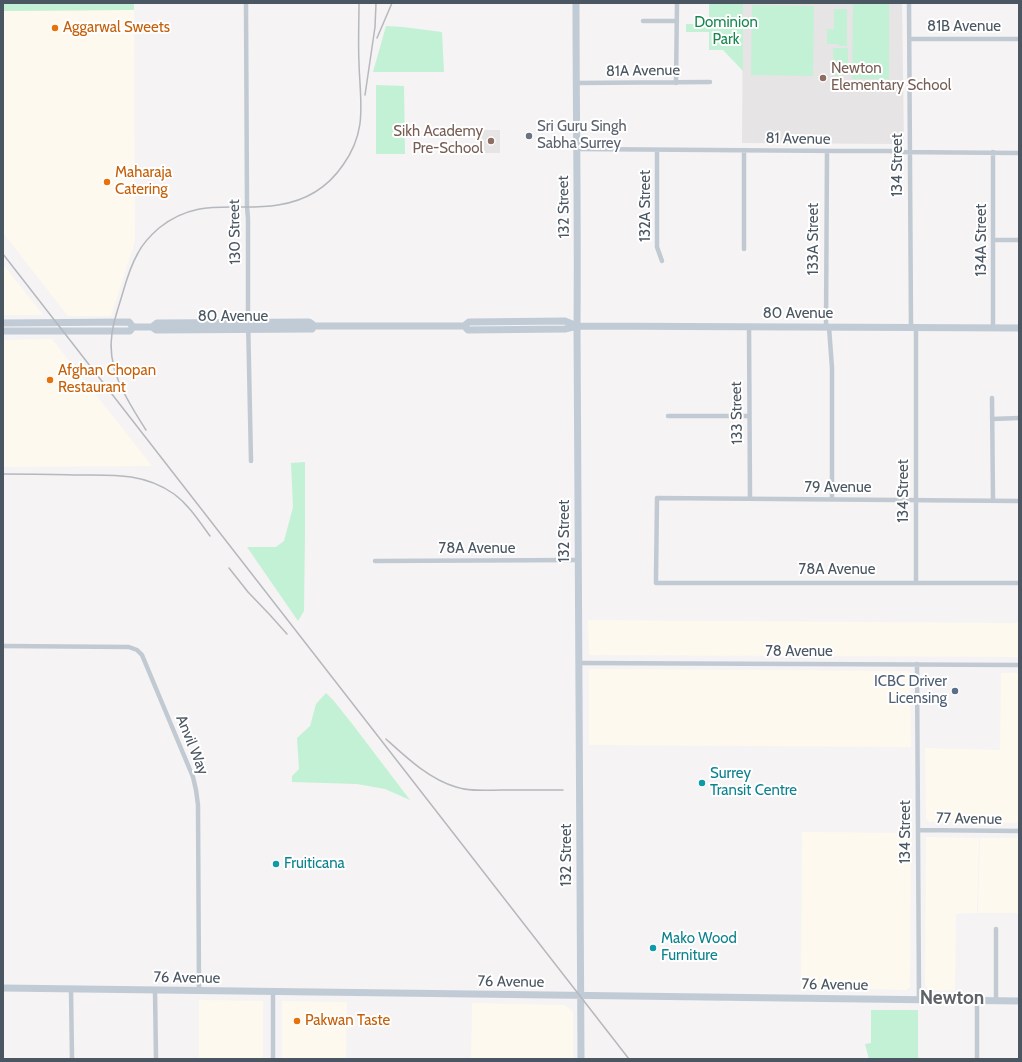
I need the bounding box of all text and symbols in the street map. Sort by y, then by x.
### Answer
park label: Dominion Park [694,14,758,49]
street label: 81B Avenue [927,18,1001,36]
place label: Aggarwal Sweets [63,19,170,37]
marker: Aggarwal Sweets [50,23,60,33]
place label: Newton Elementary School [831,60,951,95]
street label: 81A Avenue [606,61,680,81]
marker: Newton Elementary School [818,73,828,83]
place label: Sri Guru Singh Sabha Surrey [537,118,627,153]
place label: Sikh Academy Pre-School [393,123,483,158]
street label: 81 Avenue [765,129,831,149]
marker: Sri Guru Singh Sabha Surrey [524,131,534,141]
street label: 134 Street [889,133,907,197]
marker: Sikh Academy Pre-School [486,136,496,146]
place label: Maharaja Catering [115,164,172,199]
street label: 132A Street [637,170,655,242]
street label: 132 Street [554,175,574,239]
marker: Maharaja Catering [102,177,112,187]
street label: 130 Street [225,199,245,265]
street label: 133A Street [805,203,823,275]
street label: 134A Street [973,204,991,276]
street label: 80 Avenue [763,305,833,323]
street label: 80 Avenue [198,308,268,326]
place label: Afghan Chopan Restaurant [58,362,156,397]
marker: Afghan Chopan Restaurant [45,375,55,385]
street label: 133 Street [727,381,747,445]
street label: 134 Street [895,459,913,523]
street label: 79 Avenue [804,479,872,497]
street label: 132 Street [556,500,574,562]
street label: 78A Avenue [439,540,515,558]
street label: 78A Avenue [799,561,875,579]
street label: 78 Avenue [765,643,833,661]
place label: ICBC Driver Licensing [874,673,947,708]
marker: ICBC Driver Licensing [950,686,960,696]
street label: Anvil Way [172,712,212,778]
place label: Surrey Transit Centre [710,765,797,800]
marker: Surrey Transit Centre [697,778,707,788]
street label: 134 Street [897,800,915,864]
street label: 77 Avenue [936,809,1002,829]
street label: 132 Street [558,824,576,886]
place label: Fruiticana [284,855,345,873]
marker: Fruiticana [271,859,281,869]
place label: Mako Wood Furniture [661,930,737,965]
marker: Mako Wood Furniture [648,943,658,953]
street label: 76 Avenue [154,968,220,988]
street label: 76 Avenue [478,972,544,992]
street label: 76 Avenue [802,975,868,995]
district label: Newton [920,987,984,1009]
place label: Pakwan Taste [305,1012,390,1030]
marker: Pakwan Taste [292,1016,302,1026]

